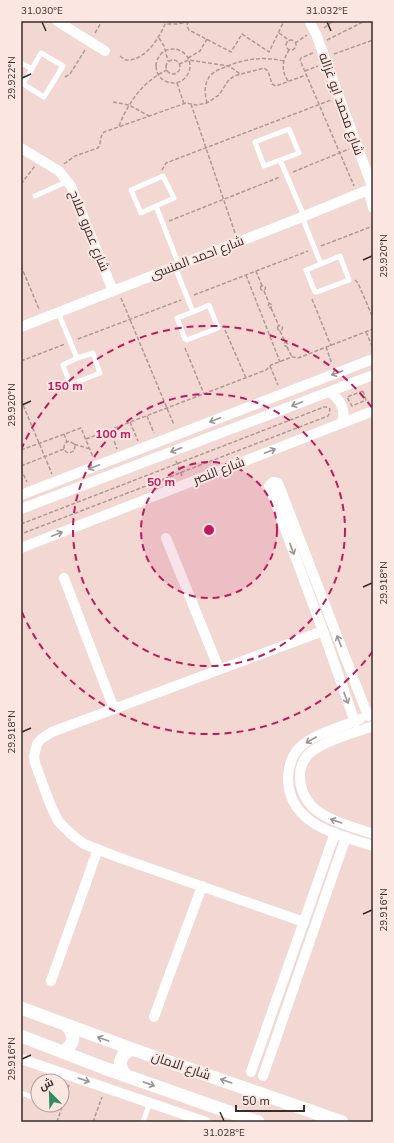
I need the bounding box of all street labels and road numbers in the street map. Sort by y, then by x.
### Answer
street label: شارع محمد ابو غزاله [314,50,368,158]
street label: شارع عمرو صلاح [65,188,113,274]
street label: شارع احمد المنسى [147,232,247,284]
street label: شارع النصر [190,453,247,489]
street label: شارع الامان [149,1048,213,1084]

